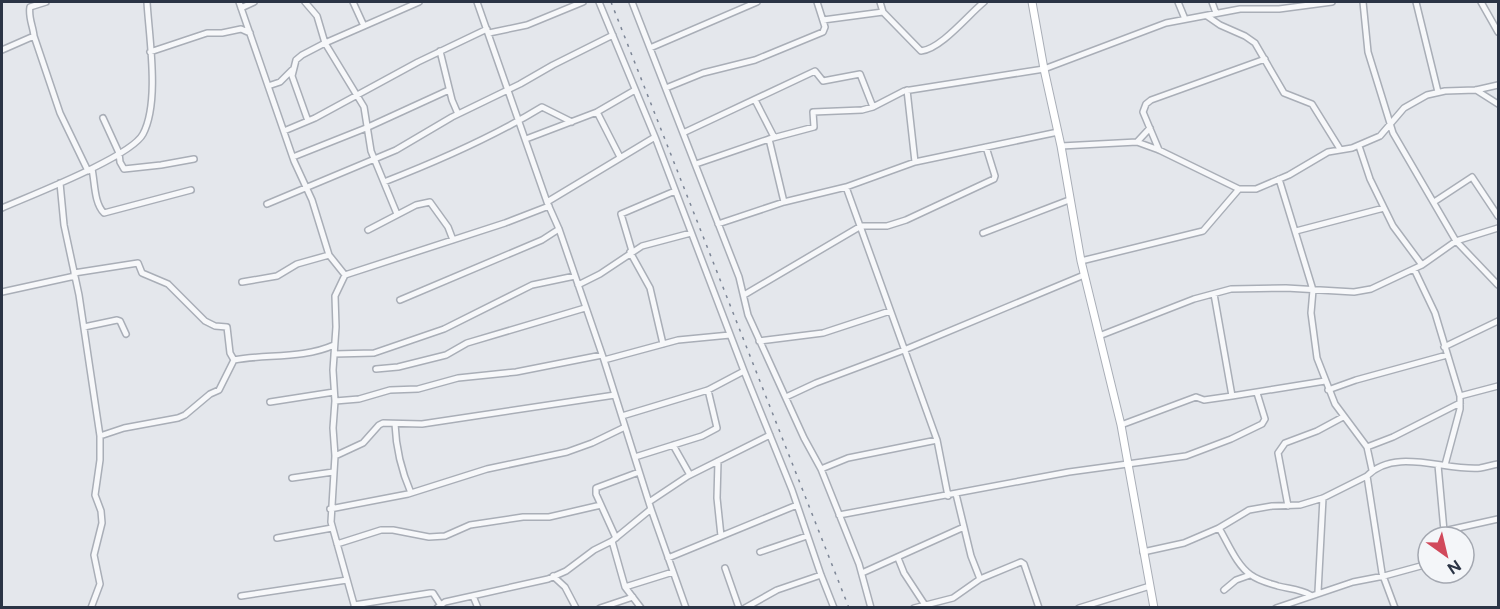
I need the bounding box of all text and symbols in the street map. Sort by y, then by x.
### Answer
north arrow [1416,525,1476,585]
text: N [1444,556,1465,578]

